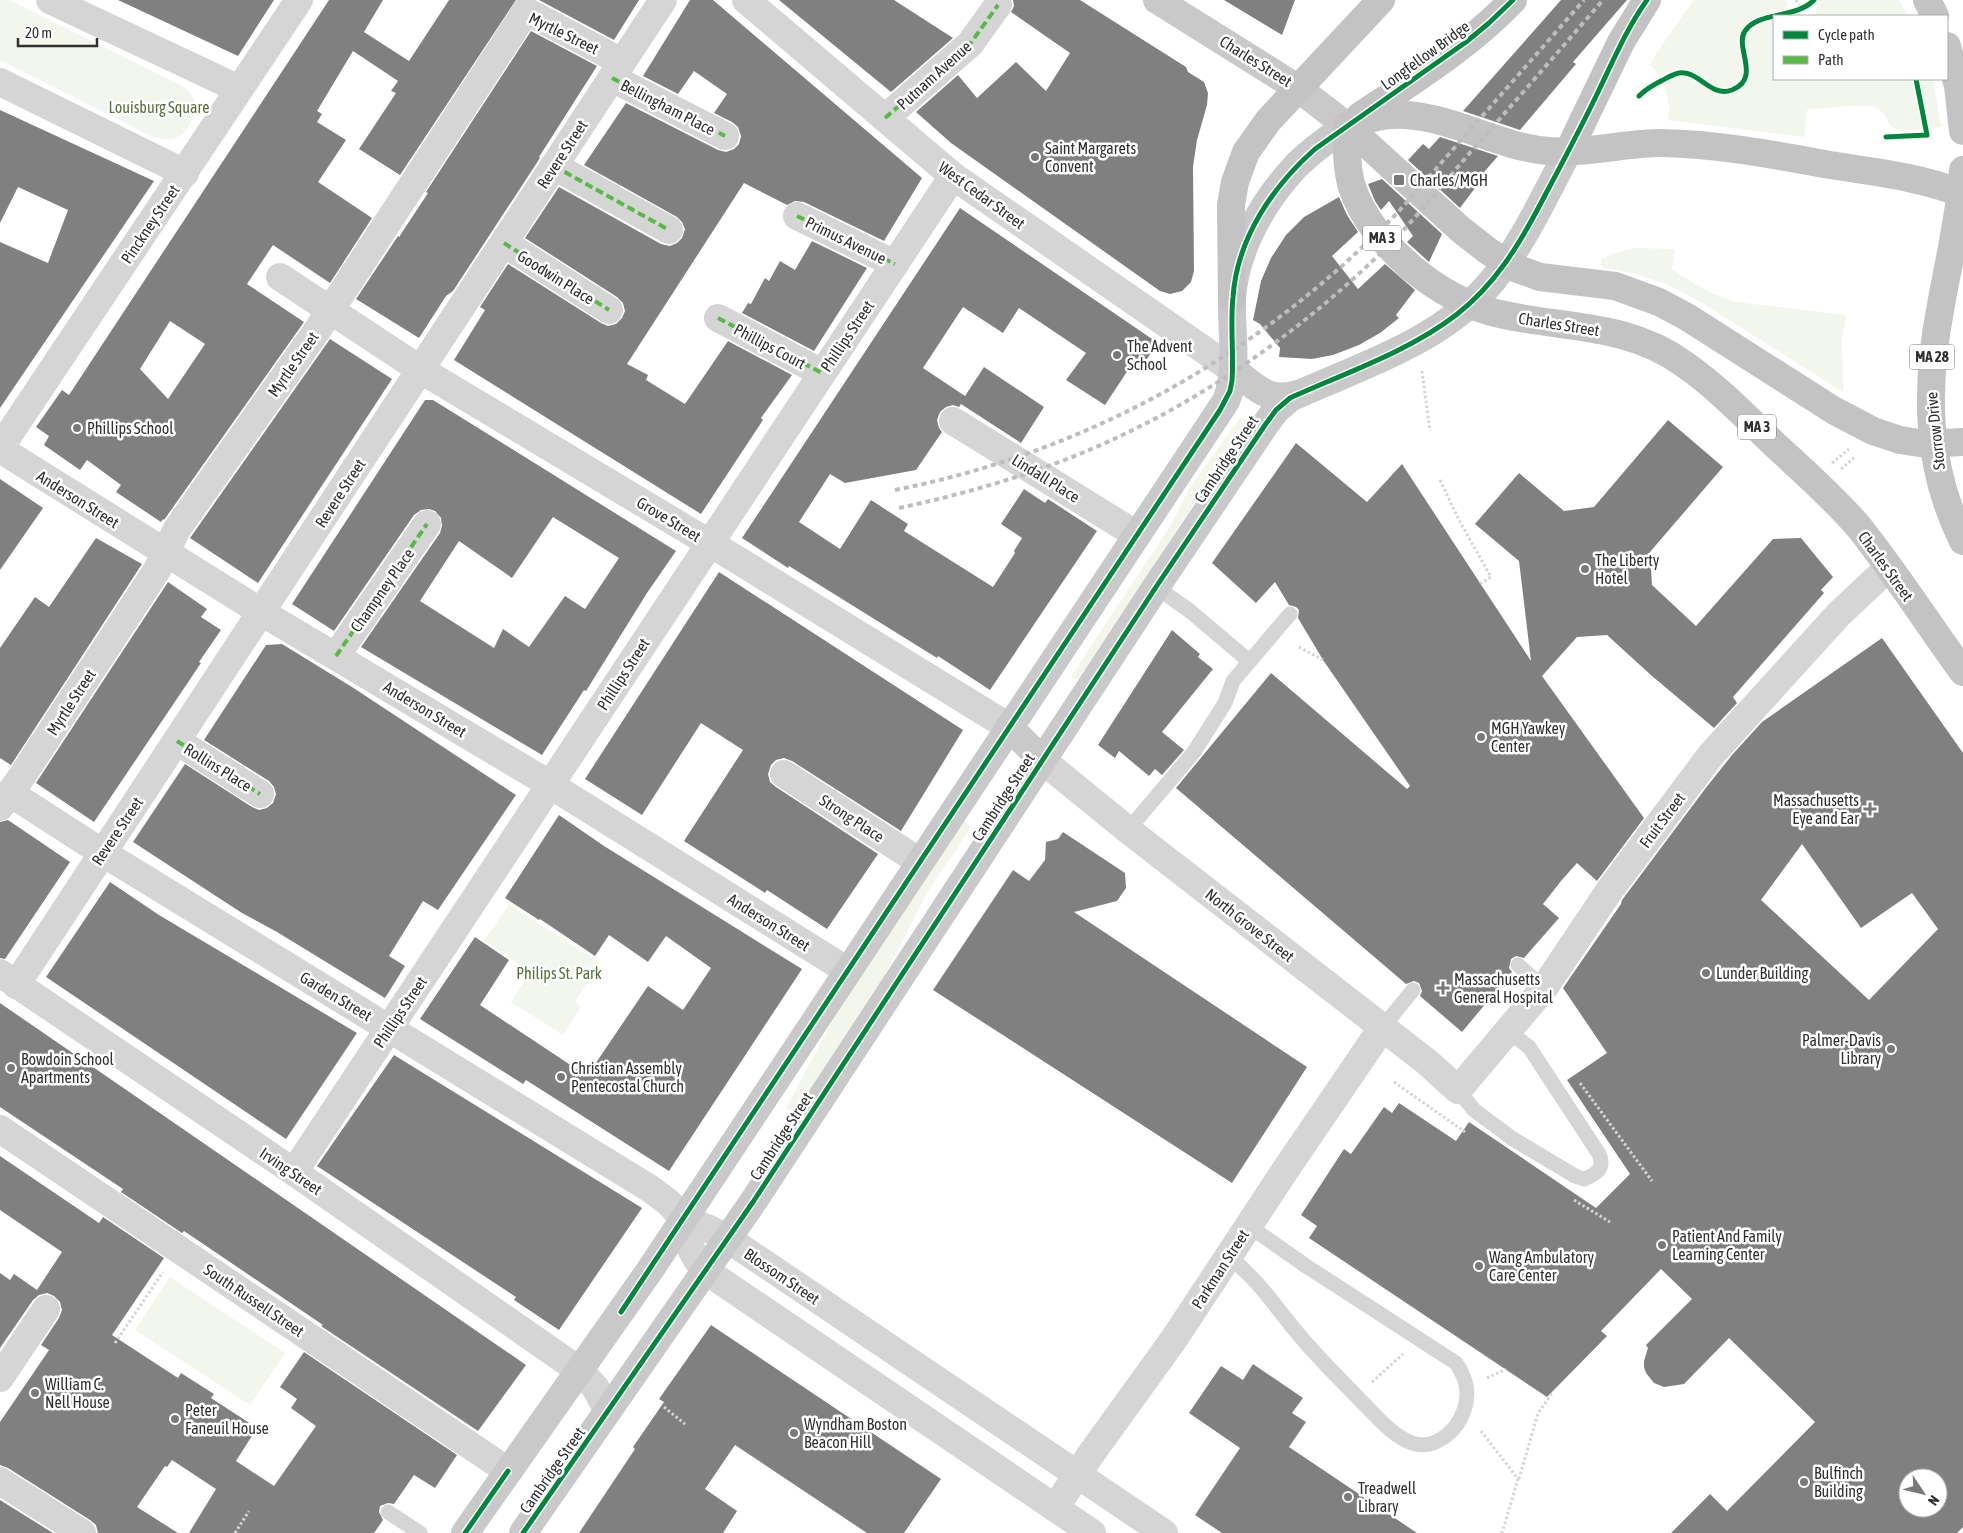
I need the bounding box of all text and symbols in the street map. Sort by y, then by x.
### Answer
street label: Myrtle Street [526,8,602,59]
scale bar [18,15,96,47]
legend [1773,15,1948,80]
street label: Longfellow Bridge [1377,17,1473,94]
text: 20 m [25,24,52,41]
text: Cycle path [1818,26,1875,43]
street label: Charles Street [1217,32,1296,90]
street label: Putnam Avenue [893,37,975,113]
text: Path [1818,51,1844,68]
street label: Bellingham Place [617,76,718,139]
park label: Louisburg Square [109,98,209,117]
street label: Revere Street [533,116,591,192]
place label: Saint Margarets Convent [1045,139,1136,175]
marker: Saint Margarets Convent [1029,151,1041,163]
street label: West Cedar Street [935,158,1029,233]
place label: Charles/MGH [1410,171,1488,189]
marker: Charles/MGH [1392,173,1406,187]
street label: Pinckney Street [117,181,184,267]
street label: Primus Avenue [803,213,889,267]
road number: MA 3 [1363,226,1401,250]
street label: Goodwin Place [514,246,598,308]
street label: Phillips Street [817,297,878,376]
street label: Charles Street [1517,309,1601,339]
street label: Phillips Court [731,320,809,373]
street label: Myrtle Street [264,328,323,401]
place label: The Advent School [1127,337,1193,373]
road number: MA 28 [1910,344,1954,370]
marker: The Advent School [1111,349,1123,361]
street label: Storrow Drive [1922,391,1948,471]
street label: Cambridge Street [1190,412,1263,506]
road number: MA 3 [1738,414,1776,440]
place label: Phillips School [87,419,174,438]
marker: Phillips School [71,422,83,434]
street label: Lindall Place [1009,450,1083,506]
street label: Revere Street [311,455,369,531]
street label: Anderson Street [34,467,123,532]
street label: Grove Street [634,493,705,545]
street label: Charles Street [1855,528,1917,605]
street label: Champney Place [347,545,418,636]
place label: The Liberty Hotel [1595,551,1660,587]
marker: The Liberty Hotel [1579,563,1591,575]
street label: Phillips Street [593,634,654,714]
street label: Myrtle Street [43,665,100,739]
street label: Anderson Street [380,677,470,741]
place label: MGH Yawkey Center [1491,719,1566,755]
marker: MGH Yawkey Center [1475,731,1487,743]
street label: Rollins Place [181,739,255,795]
street label: Cambridge Street [968,749,1039,845]
street label: Fruit Street [1636,789,1689,851]
street label: Strong Place [816,791,888,846]
place label: Massachusetts Eye and Ear [1773,791,1859,828]
street label: Revere Street [88,793,147,868]
marker: Massachusetts Eye and Ear [1863,802,1877,816]
street label: North Grove Street [1202,885,1298,965]
street label: Anderson Street [725,890,814,955]
park label: Philips St. Park [516,964,602,983]
place label: Lunder Building [1716,964,1809,983]
marker: Lunder Building [1700,967,1712,979]
street label: Garden Street [297,968,375,1025]
place label: Massachusetts General Hospital [1454,970,1554,1007]
street label: Phillips Street [370,973,431,1052]
marker: Massachusetts General Hospital [1436,981,1450,995]
place label: Palmer-Davis Library [1802,1031,1881,1068]
marker: Palmer-Davis Library [1885,1043,1897,1055]
place label: Bowdoin School Apartments [21,1050,115,1087]
place label: Christian Assembly Pentecostal Church [571,1059,684,1095]
marker: Bowdoin School Apartments [5,1062,17,1074]
marker: Christian Assembly Pentecostal Church [555,1071,567,1083]
street label: Cambridge Street [746,1088,817,1184]
street label: Irving Street [256,1144,326,1199]
street label: Parkman Street [1188,1226,1252,1312]
place label: Patient And Family Learning Center [1672,1227,1782,1264]
marker: Patient And Family Learning Center [1656,1239,1668,1251]
street label: Blossom Street [741,1244,823,1308]
place label: Wang Ambulatory Care Center [1489,1248,1594,1284]
street label: South Russell Street [201,1260,308,1340]
marker: Wang Ambulatory Care Center [1473,1260,1485,1272]
place label: William C. Nell House [45,1375,110,1411]
marker: William C. Nell House [29,1387,41,1399]
place label: Peter Faneuil House [185,1401,269,1437]
marker: Peter Faneuil House [169,1413,181,1425]
place label: Wyndham Boston Beacon Hill [804,1415,907,1451]
street label: Cambridge Street [516,1423,589,1517]
marker: Wyndham Boston Beacon Hill [788,1427,800,1439]
place label: Bulfinch Building [1814,1464,1863,1501]
north arrow [1898,1468,1948,1518]
marker: Bulfinch Building [1798,1476,1810,1488]
place label: Treadwell Library [1358,1479,1417,1516]
marker: Treadwell Library [1342,1491,1354,1503]
text: N [1925,1492,1943,1508]

